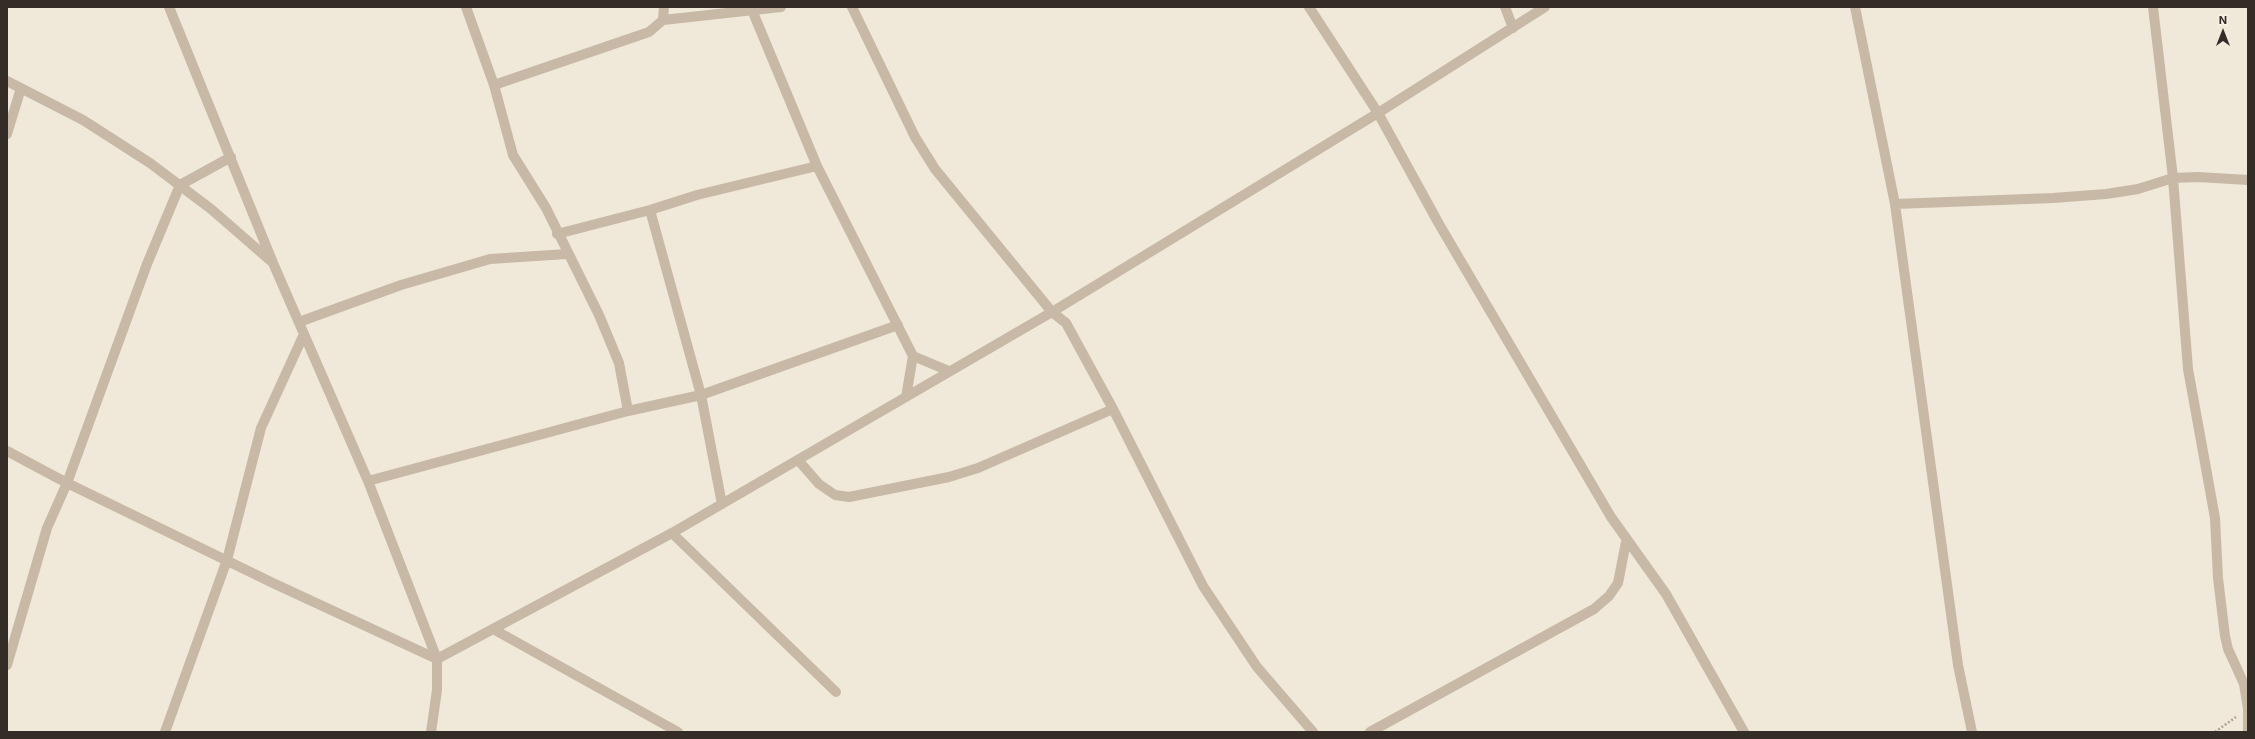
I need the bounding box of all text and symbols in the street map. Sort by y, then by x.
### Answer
north arrow [2203,12,2243,52]
text: N [2219,13,2227,27]

